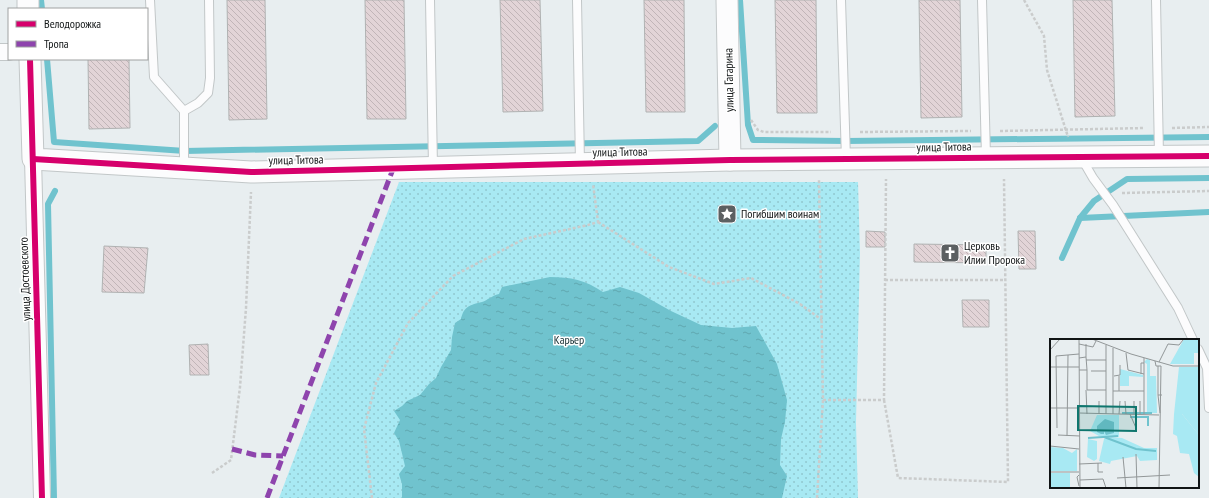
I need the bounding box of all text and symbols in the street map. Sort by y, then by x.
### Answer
legend [8,8,148,60]
text: Велодорожка [44,16,101,31]
text: Тропа [44,36,69,51]
street label: улица Гагарина [720,48,737,112]
street label: улица Титова [916,139,972,154]
street label: улица Титова [592,144,648,159]
street label: улица Титова [268,152,324,167]
place icon: Погибшим воинам [716,203,738,225]
place label: Погибшим воинам [741,206,819,221]
street label: улица Достоевского [16,237,33,321]
place label: Церковь Илии Пророка [964,238,1025,267]
church icon: Церковь Илии Пророка [939,242,961,264]
park label: Карьер [554,332,584,347]
inset map [1050,339,1199,488]

